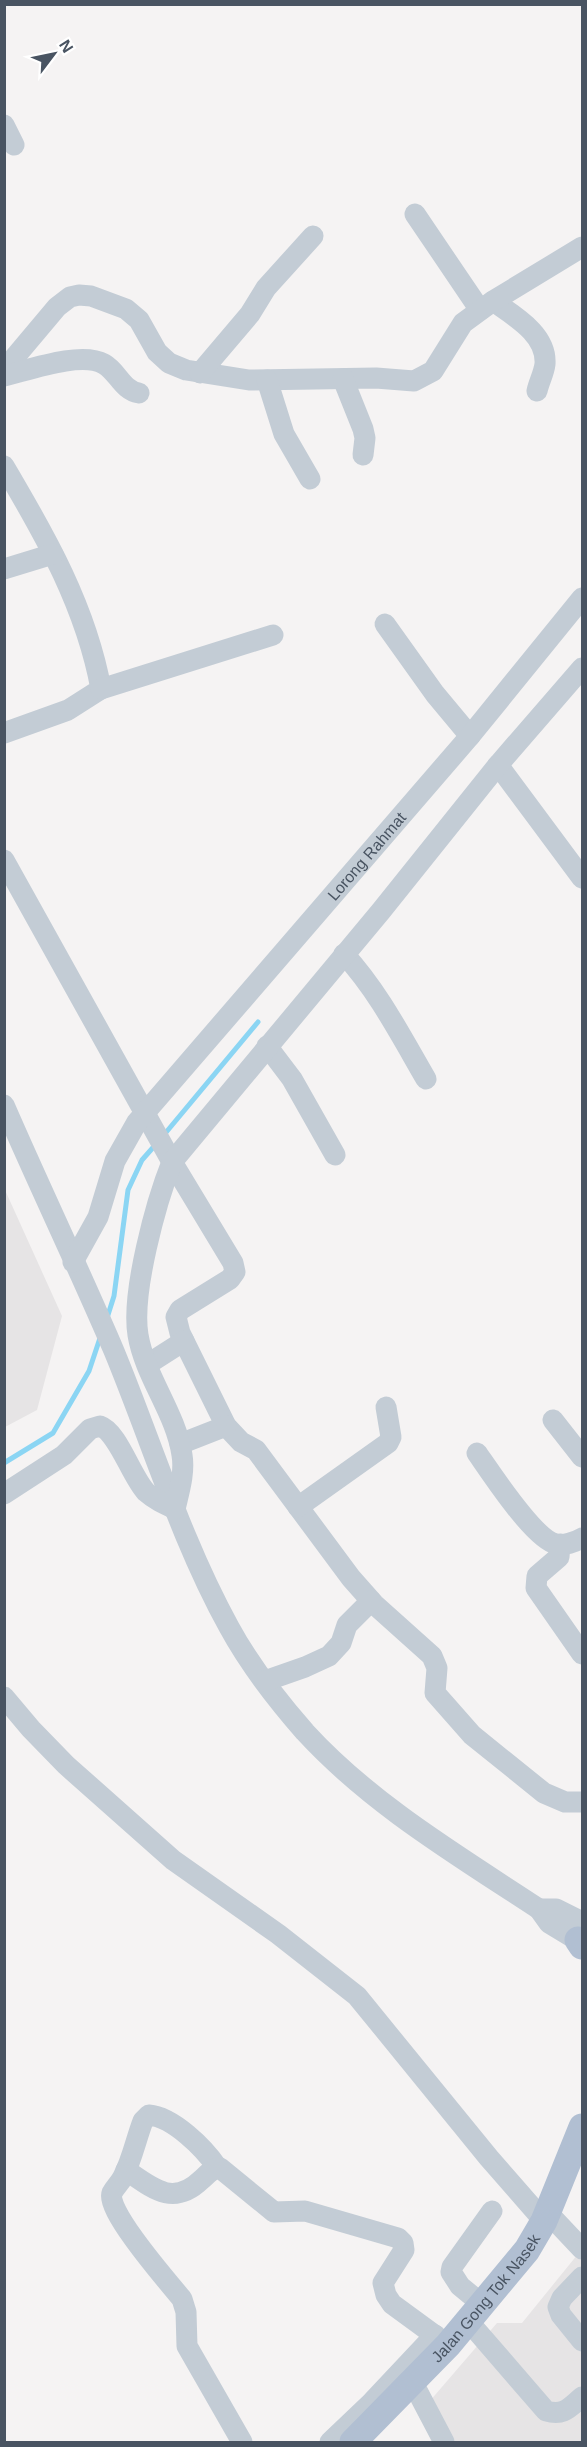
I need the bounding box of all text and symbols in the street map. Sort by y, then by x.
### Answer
north arrow [24,24,84,84]
text: N [56,37,77,56]
street label: Lorong Rahmat [324,808,409,903]
street label: Jalan Gong Tok Nasek [428,2230,543,2365]

